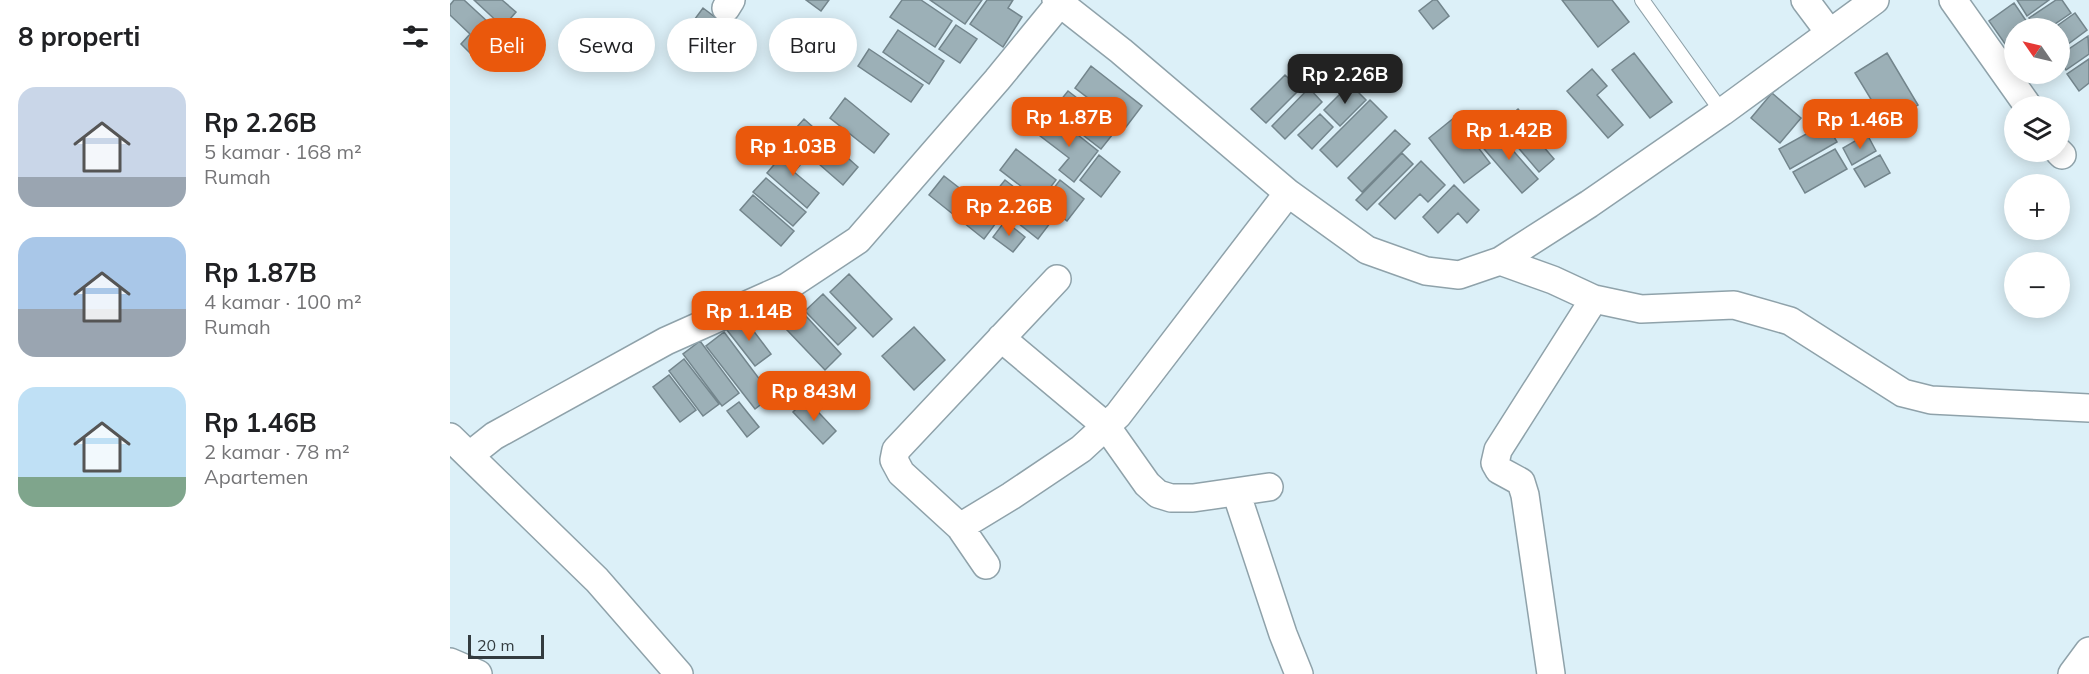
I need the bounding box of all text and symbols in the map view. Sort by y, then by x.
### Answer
chip: Beli [468,18,546,72]
chip: Sewa [558,18,655,72]
chip: Filter [667,18,757,72]
chip: Baru [769,18,857,72]
north arrow [2004,18,2070,84]
map controls [2004,18,2070,318]
text: 8 properti [18,20,140,53]
icon: filters [399,20,432,53]
pin: Rp 2.26B [1283,54,1407,105]
text: Rp 2.26B [1302,61,1388,86]
button: layers [2004,96,2070,162]
pin: Rp 1.87B [1007,97,1131,148]
pin: Rp 1.46B [1798,99,1922,150]
text: Rp 1.87B [1026,104,1112,129]
text: Rp 2.26B [204,106,317,139]
text: Rp 1.46B [1817,106,1903,131]
pin: Rp 1.42B [1447,110,1571,161]
icon: home [66,111,138,183]
text: Rp 1.42B [1466,117,1552,142]
pin: Rp 1.03B [731,126,855,177]
text: Rp 1.03B [750,133,836,158]
text: 5 kamar · 168 m² [204,139,362,164]
text: Rumah [204,164,271,189]
button: + [2004,174,2070,240]
pin: Rp 2.26B [947,186,1071,237]
text: Rp 2.26B [966,193,1052,218]
button: − [2004,252,2070,318]
text: Rp 1.87B [204,256,317,289]
icon: home [66,261,138,333]
text: 4 kamar · 100 m² [204,289,362,314]
pin: Rp 1.14B [687,291,811,342]
text: Rp 1.14B [706,298,792,323]
text: Rumah [204,314,271,339]
pin: Rp 843M [759,371,869,422]
text: Rp 843M [771,378,857,403]
text: Rp 1.46B [204,406,317,439]
icon: home [66,411,138,483]
text: 2 kamar · 78 m² [204,439,350,464]
text: Apartemen [204,464,308,489]
scale bar [468,632,544,660]
text: 20 m [477,635,514,655]

